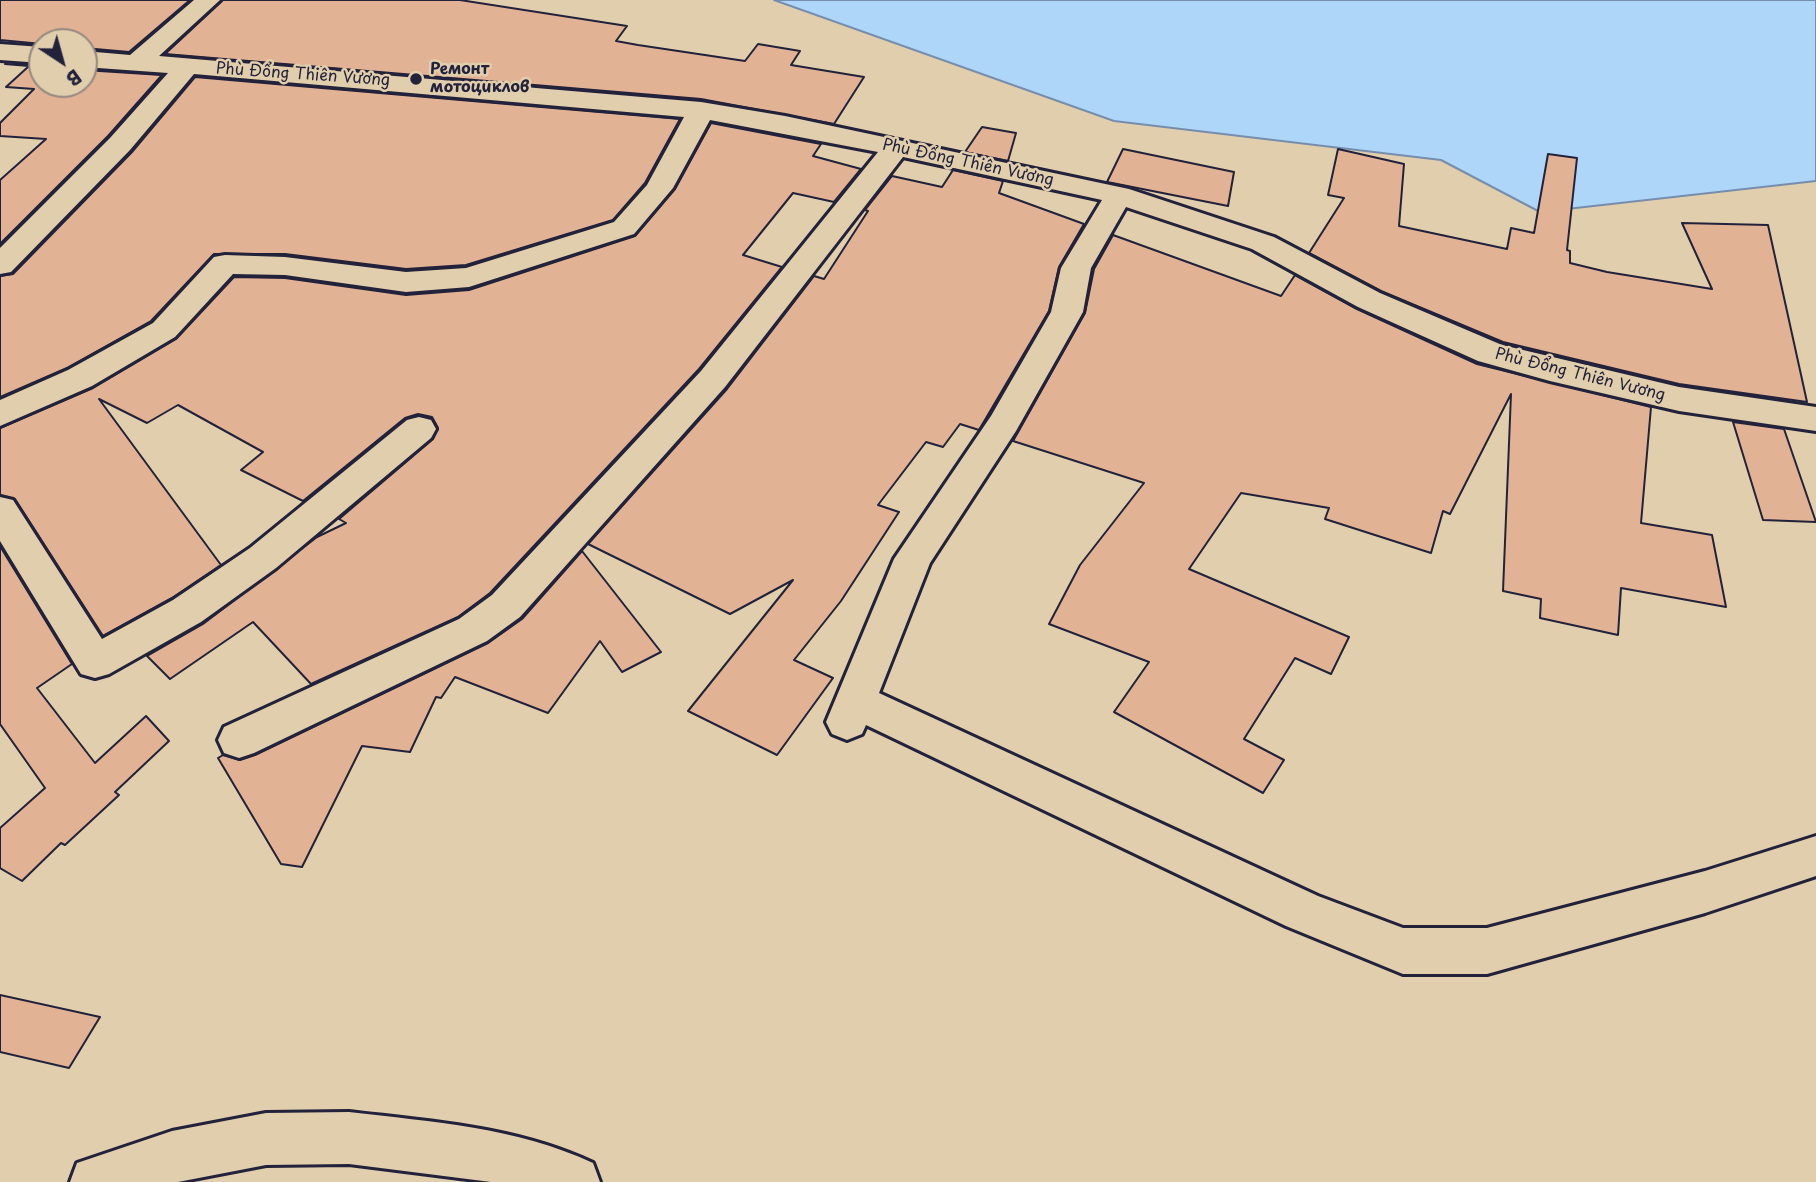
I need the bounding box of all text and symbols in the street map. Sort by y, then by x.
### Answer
north arrow [28,28,98,98]
street label: Phù Đổng Thiên Vương [215,59,391,91]
place label: Ремонт мотоциклов [430,60,529,98]
text: B [61,63,88,94]
marker: Ремонт мотоциклов [408,71,424,87]
street label: Phù Đổng Thiên Vương [881,135,1055,191]
street label: Phù Đổng Thiên Vương [1493,345,1667,405]

